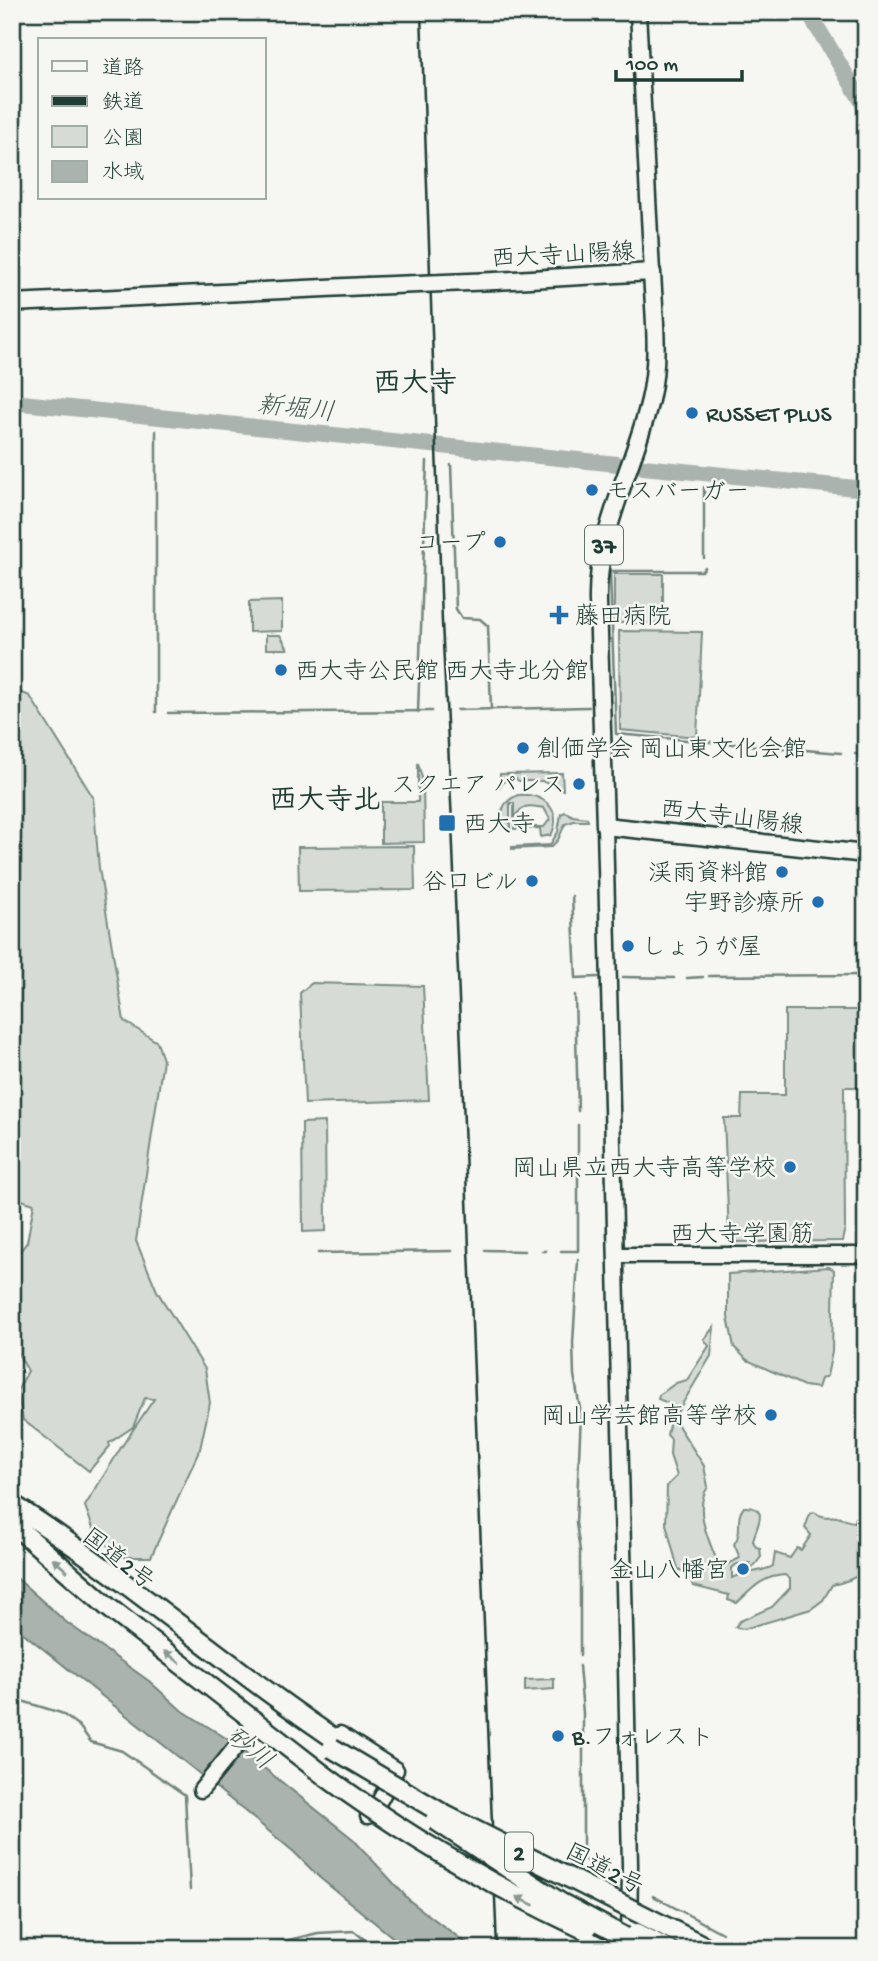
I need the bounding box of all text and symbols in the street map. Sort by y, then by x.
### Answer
legend [38,38,266,200]
scale bar [616,38,742,82]
text: 100 m [625,54,678,79]
text: 道路 [102,57,144,83]
text: 鉄道 [102,91,144,117]
text: 公園 [102,128,144,153]
text: 水域 [102,161,144,187]
street label: 西大寺山陽線 [490,238,636,276]
district label: 西大寺 [373,367,457,402]
water label: 新堀川 [255,391,336,431]
place label: RUSSET PLUS [706,402,832,431]
marker: RUSSET PLUS [684,405,700,421]
place label: モスバーガー [606,479,750,508]
marker: モスバーガー [584,482,600,498]
road number: 37 [585,526,623,565]
place label: コープ [415,530,486,560]
marker: コープ [492,534,508,550]
place label: 藤田病院 [575,603,671,633]
marker: 藤田病院 [549,605,569,625]
place label: 西大寺公民館 西大寺北分館 [295,658,589,688]
marker: 西大寺公民館 西大寺北分館 [273,662,289,678]
place label: 創価学会 岡山東文化会館 [537,736,807,766]
marker: 創価学会 岡山東文化会館 [515,740,531,756]
place label: スクエア パレス [391,773,565,802]
marker: スクエア パレス [571,776,587,792]
district label: 西大寺北 [269,784,381,819]
street label: 西大寺山陽線 [658,795,805,843]
place label: 西大寺 [463,811,535,841]
marker: 西大寺 [437,813,457,833]
place label: 渓雨資料館 [648,859,768,890]
marker: 渓雨資料館 [774,864,790,880]
place label: 谷口ビル [422,870,518,899]
marker: 谷口ビル [524,873,540,889]
place label: 宇野診療所 [684,890,804,920]
marker: 宇野診療所 [810,894,826,910]
place label: しょうが屋 [642,935,762,964]
marker: しょうが屋 [620,938,636,954]
place label: 岡山県立西大寺高等学校 [512,1155,776,1185]
marker: 岡山県立西大寺高等学校 [782,1159,798,1175]
street label: 西大寺学園筋 [670,1221,814,1251]
place label: 岡山学芸館高等学校 [541,1403,757,1433]
marker: 岡山学芸館高等学校 [763,1407,779,1423]
street label: 国道2号 [75,1523,159,1598]
place label: 金山八幡宮 [609,1557,729,1587]
one-way arrow [52,1558,69,1573]
marker: 金山八幡宮 [735,1561,751,1577]
one-way arrow [163,1650,181,1664]
water label: 砂川 [218,1721,279,1779]
place label: B.フォレスト [571,1725,714,1754]
marker: B.フォレスト [550,1728,566,1744]
road number: 2 [505,1832,533,1871]
street label: 国道2号 [560,1838,648,1903]
one-way arrow [515,1895,535,1906]

